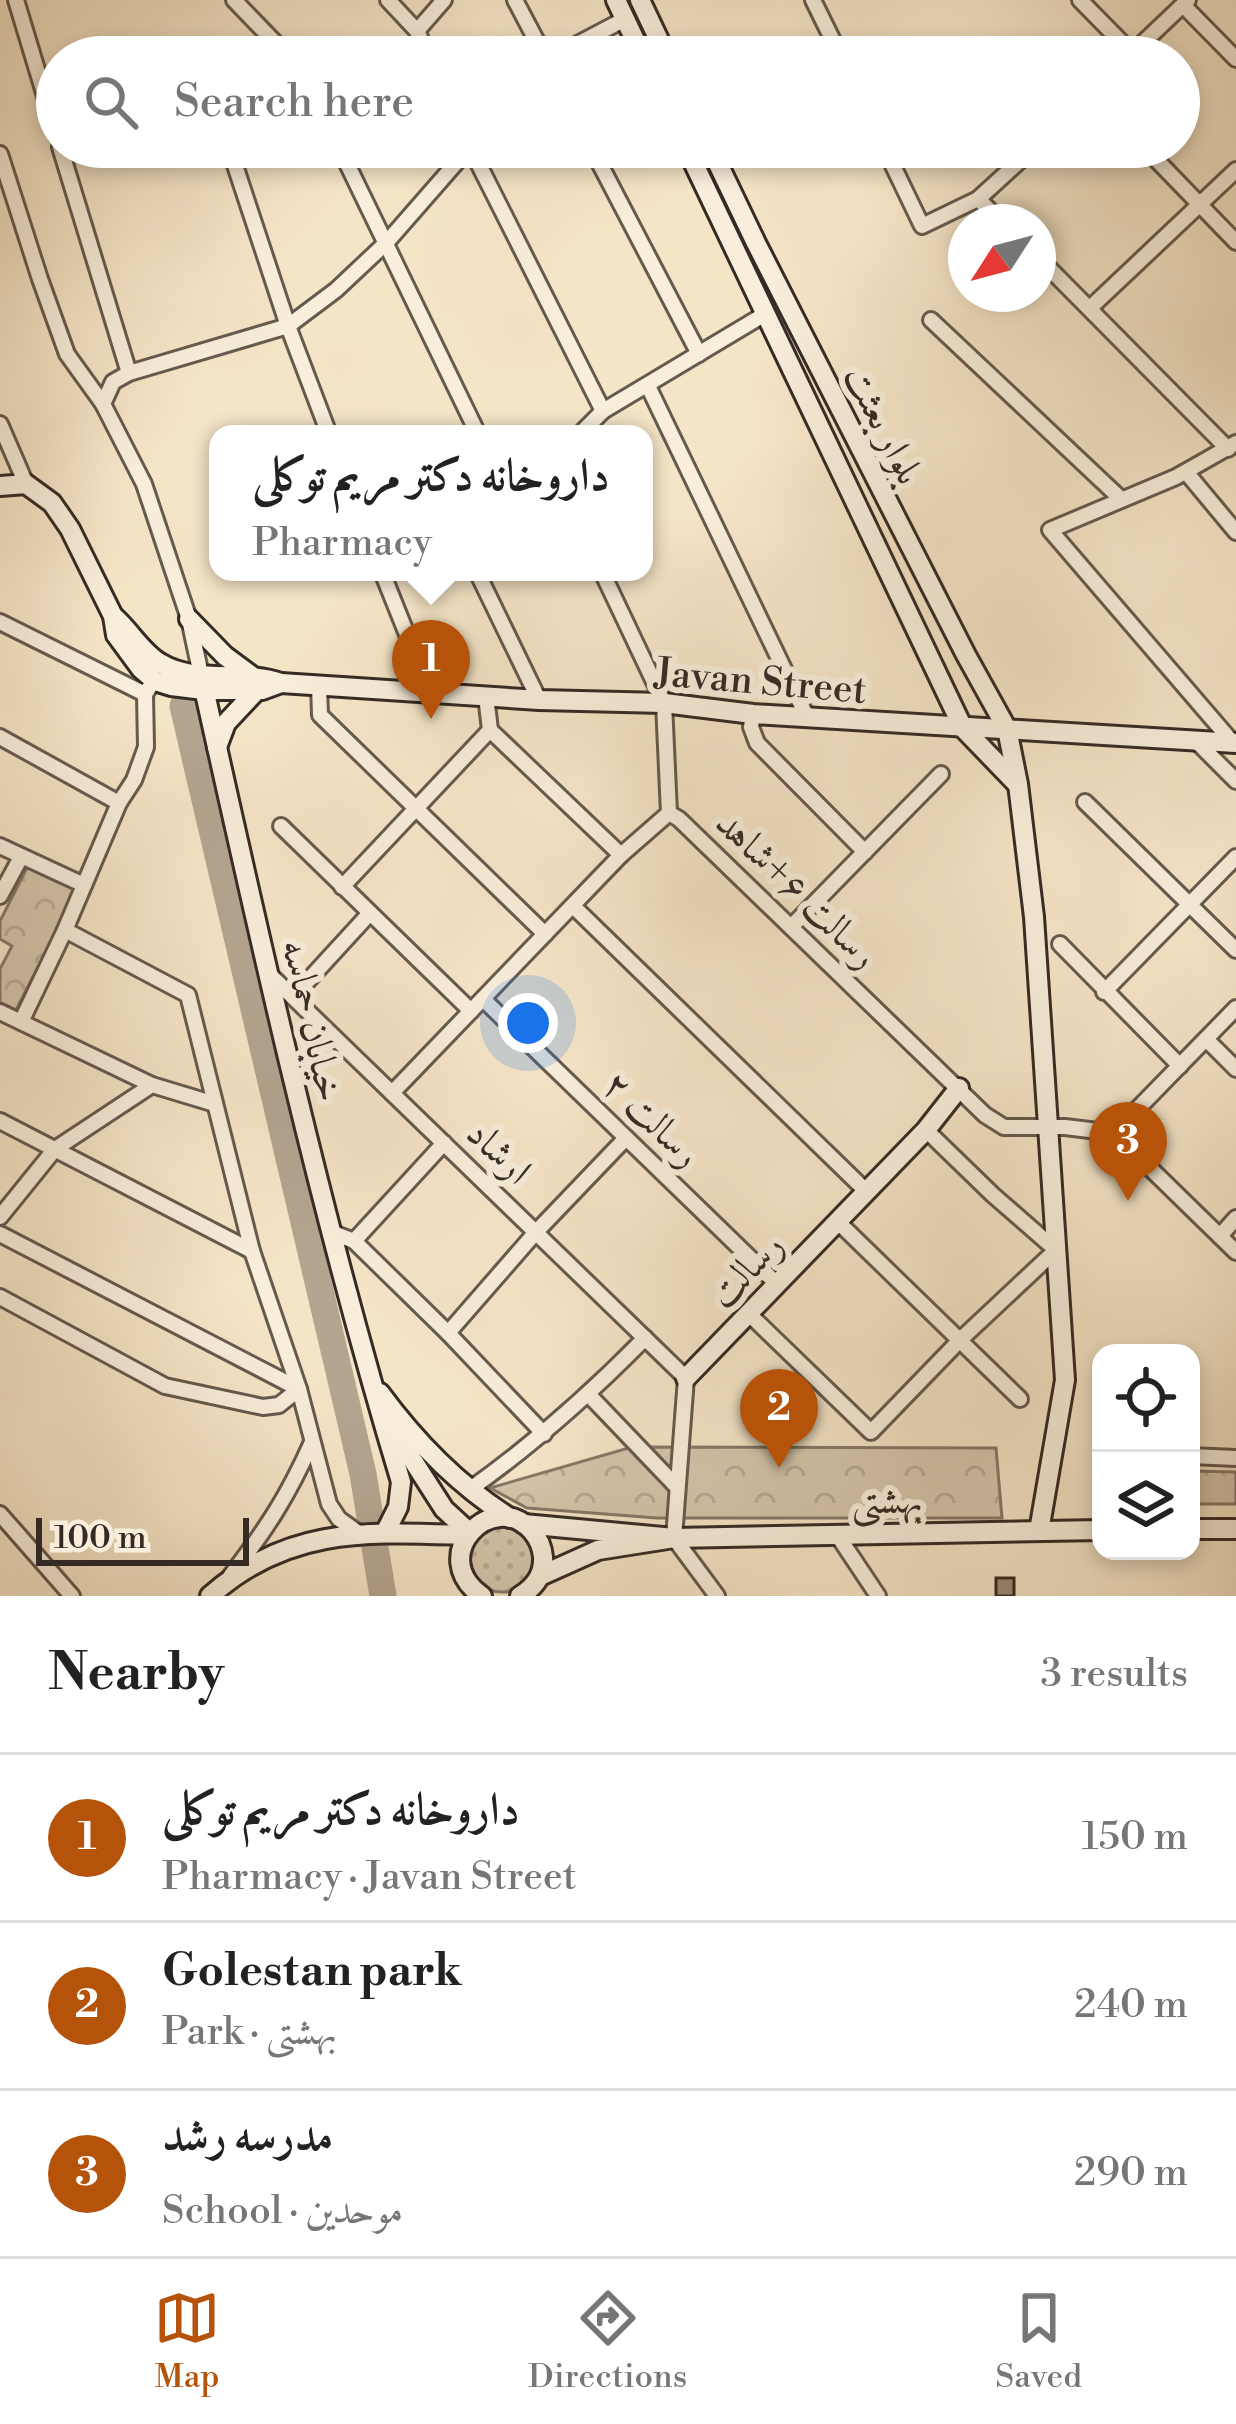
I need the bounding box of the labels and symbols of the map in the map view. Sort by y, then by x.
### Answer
north arrow [948,204,1056,312]
street label: بلوار بعثت [832,357,934,493]
pin: 1 [392,620,470,719]
street label: Javan Street [651,649,869,716]
street label: رسالت ۶+شاهد [704,800,888,980]
street label: خیابان حماسه [269,935,354,1106]
your location [498,993,558,1053]
street label: رسالت ۲ [592,1061,711,1179]
pin: 3 [1089,1102,1167,1201]
street label: ارشاد [455,1110,541,1196]
street label: رسالت [699,1222,795,1319]
pin: 2 [740,1369,818,1468]
street label: بهشتی [851,1476,923,1529]
scale bar [36,1512,249,1565]

